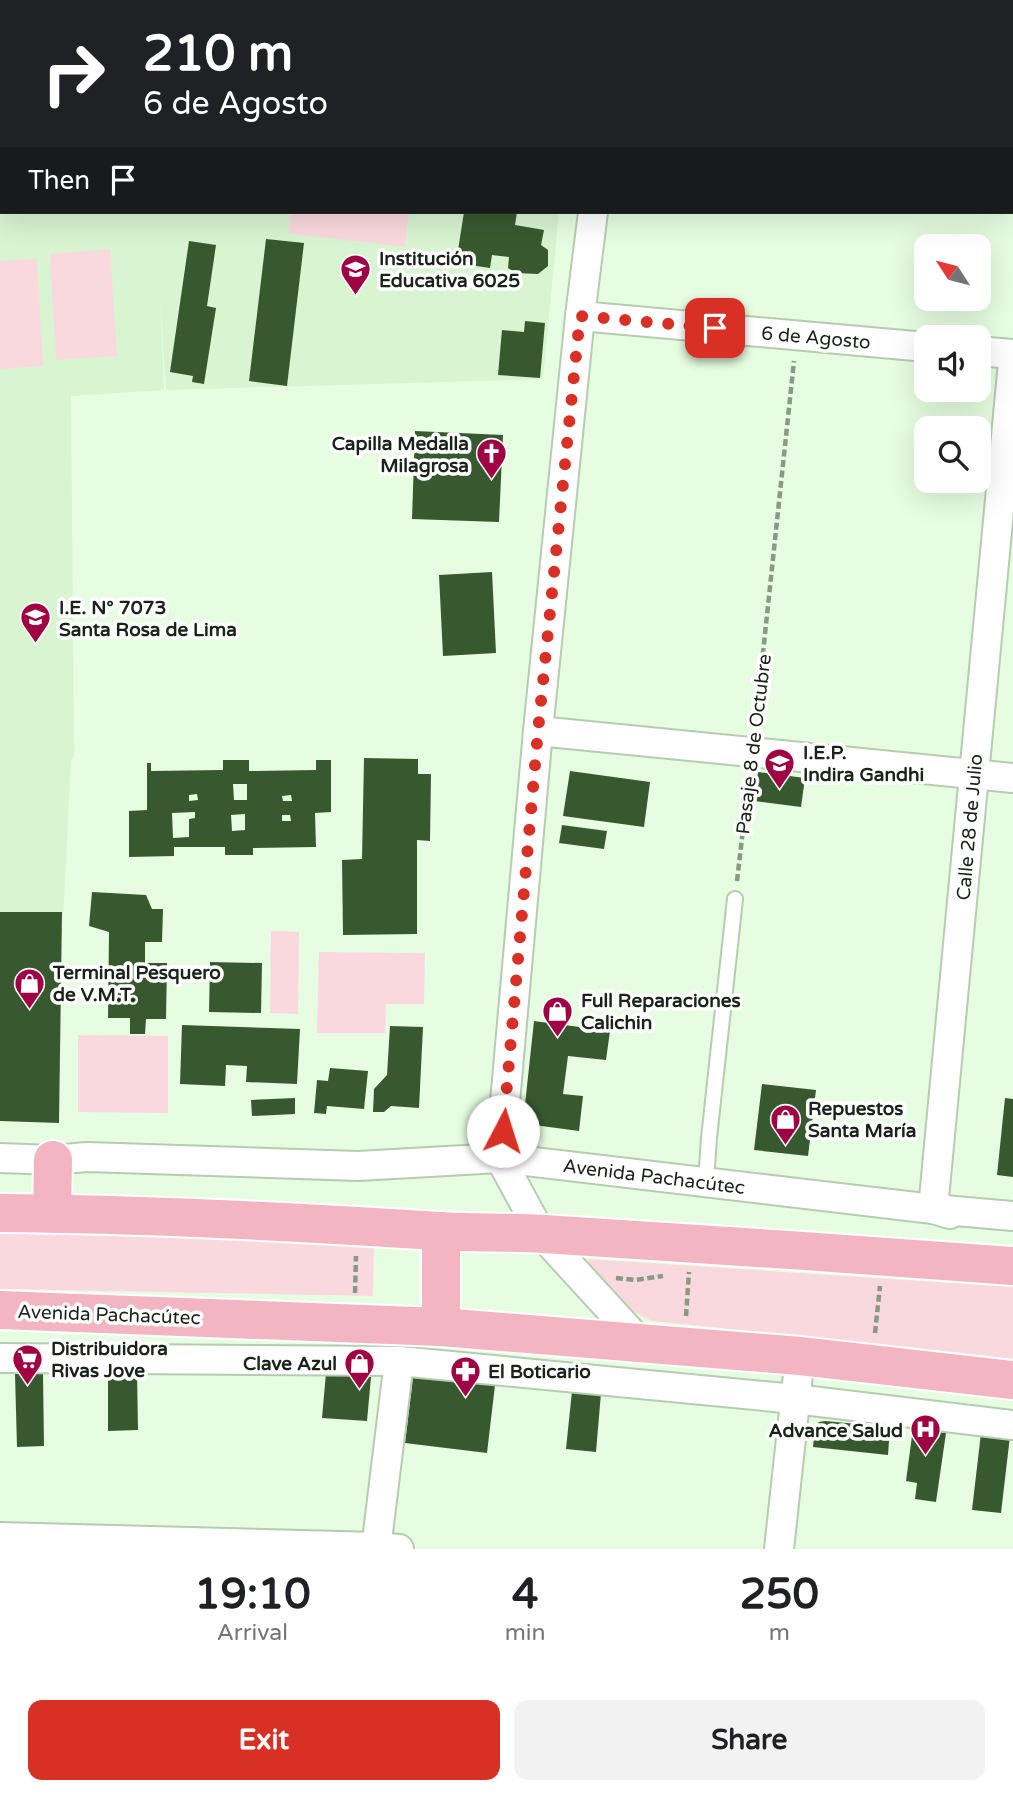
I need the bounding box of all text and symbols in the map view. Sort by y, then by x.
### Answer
text: 210 m [143,25,293,84]
icon: right [28,28,119,119]
text: 6 de Agosto [143,85,328,123]
icon: arrive [104,161,142,199]
text: Then [28,165,90,196]
north arrow [914,234,990,312]
map controls [914,234,991,493]
place label: Institución Educativa 6025 [379,248,520,292]
school or university icon: Institución Educativa 6025 [339,252,373,296]
pin [685,298,745,358]
icon: arrive [696,309,734,347]
street label: 6 de Agosto [760,322,872,354]
button: sound [914,325,991,402]
button: search [914,416,991,493]
place label: Capilla Medalla Milagrosa [332,433,469,478]
church icon: Capilla Medalla Milagrosa [475,437,509,481]
place label: I.E. N° 7073 Santa Rosa de Lima [59,597,237,641]
school or university icon: I.E. N° 7073 Santa Rosa de Lima [19,601,53,645]
street label: Pasaje 8 de Octubre [732,653,776,836]
place label: I.E.P. Indira Gandhi [803,742,924,786]
school or university icon: I.E.P. Indira Gandhi [763,746,797,790]
street label: Calle 28 de Julio [953,753,987,901]
place label: Terminal Pesquero de V.M.T. [52,962,221,1006]
shop icon: Terminal Pesquero de V.M.T. [13,966,47,1010]
place label: Full Reparaciones Calichin [581,990,741,1034]
shop icon: Full Reparaciones Calichin [541,994,575,1038]
position arrow [466,1094,540,1168]
place label: Repuestos Santa María [808,1098,916,1142]
shop icon: Repuestos Santa María [768,1102,802,1146]
street label: Avenida Pachacútec [562,1155,746,1199]
street label: Avenida Pachacútec [17,1301,201,1329]
place label: Distribuidora Rivas Jove [51,1338,168,1382]
supermarket icon: Distribuidora Rivas Jove [11,1342,45,1386]
shop icon: Clave Azul [343,1346,377,1390]
place label: Clave Azul [243,1353,337,1375]
pharmacy icon: El Boticario [448,1354,482,1398]
place label: El Boticario [488,1361,591,1383]
hospital icon: Advance Salud [909,1413,943,1457]
place label: Advance Salud [768,1420,903,1442]
text: 19:10 [194,1569,311,1620]
text: 4 [512,1569,538,1620]
text: 250 [740,1569,819,1620]
text: Arrival [217,1619,288,1647]
text: min [505,1619,546,1647]
text: m [769,1619,790,1647]
button: Exit [28,1700,500,1780]
button: Share [514,1700,985,1780]

